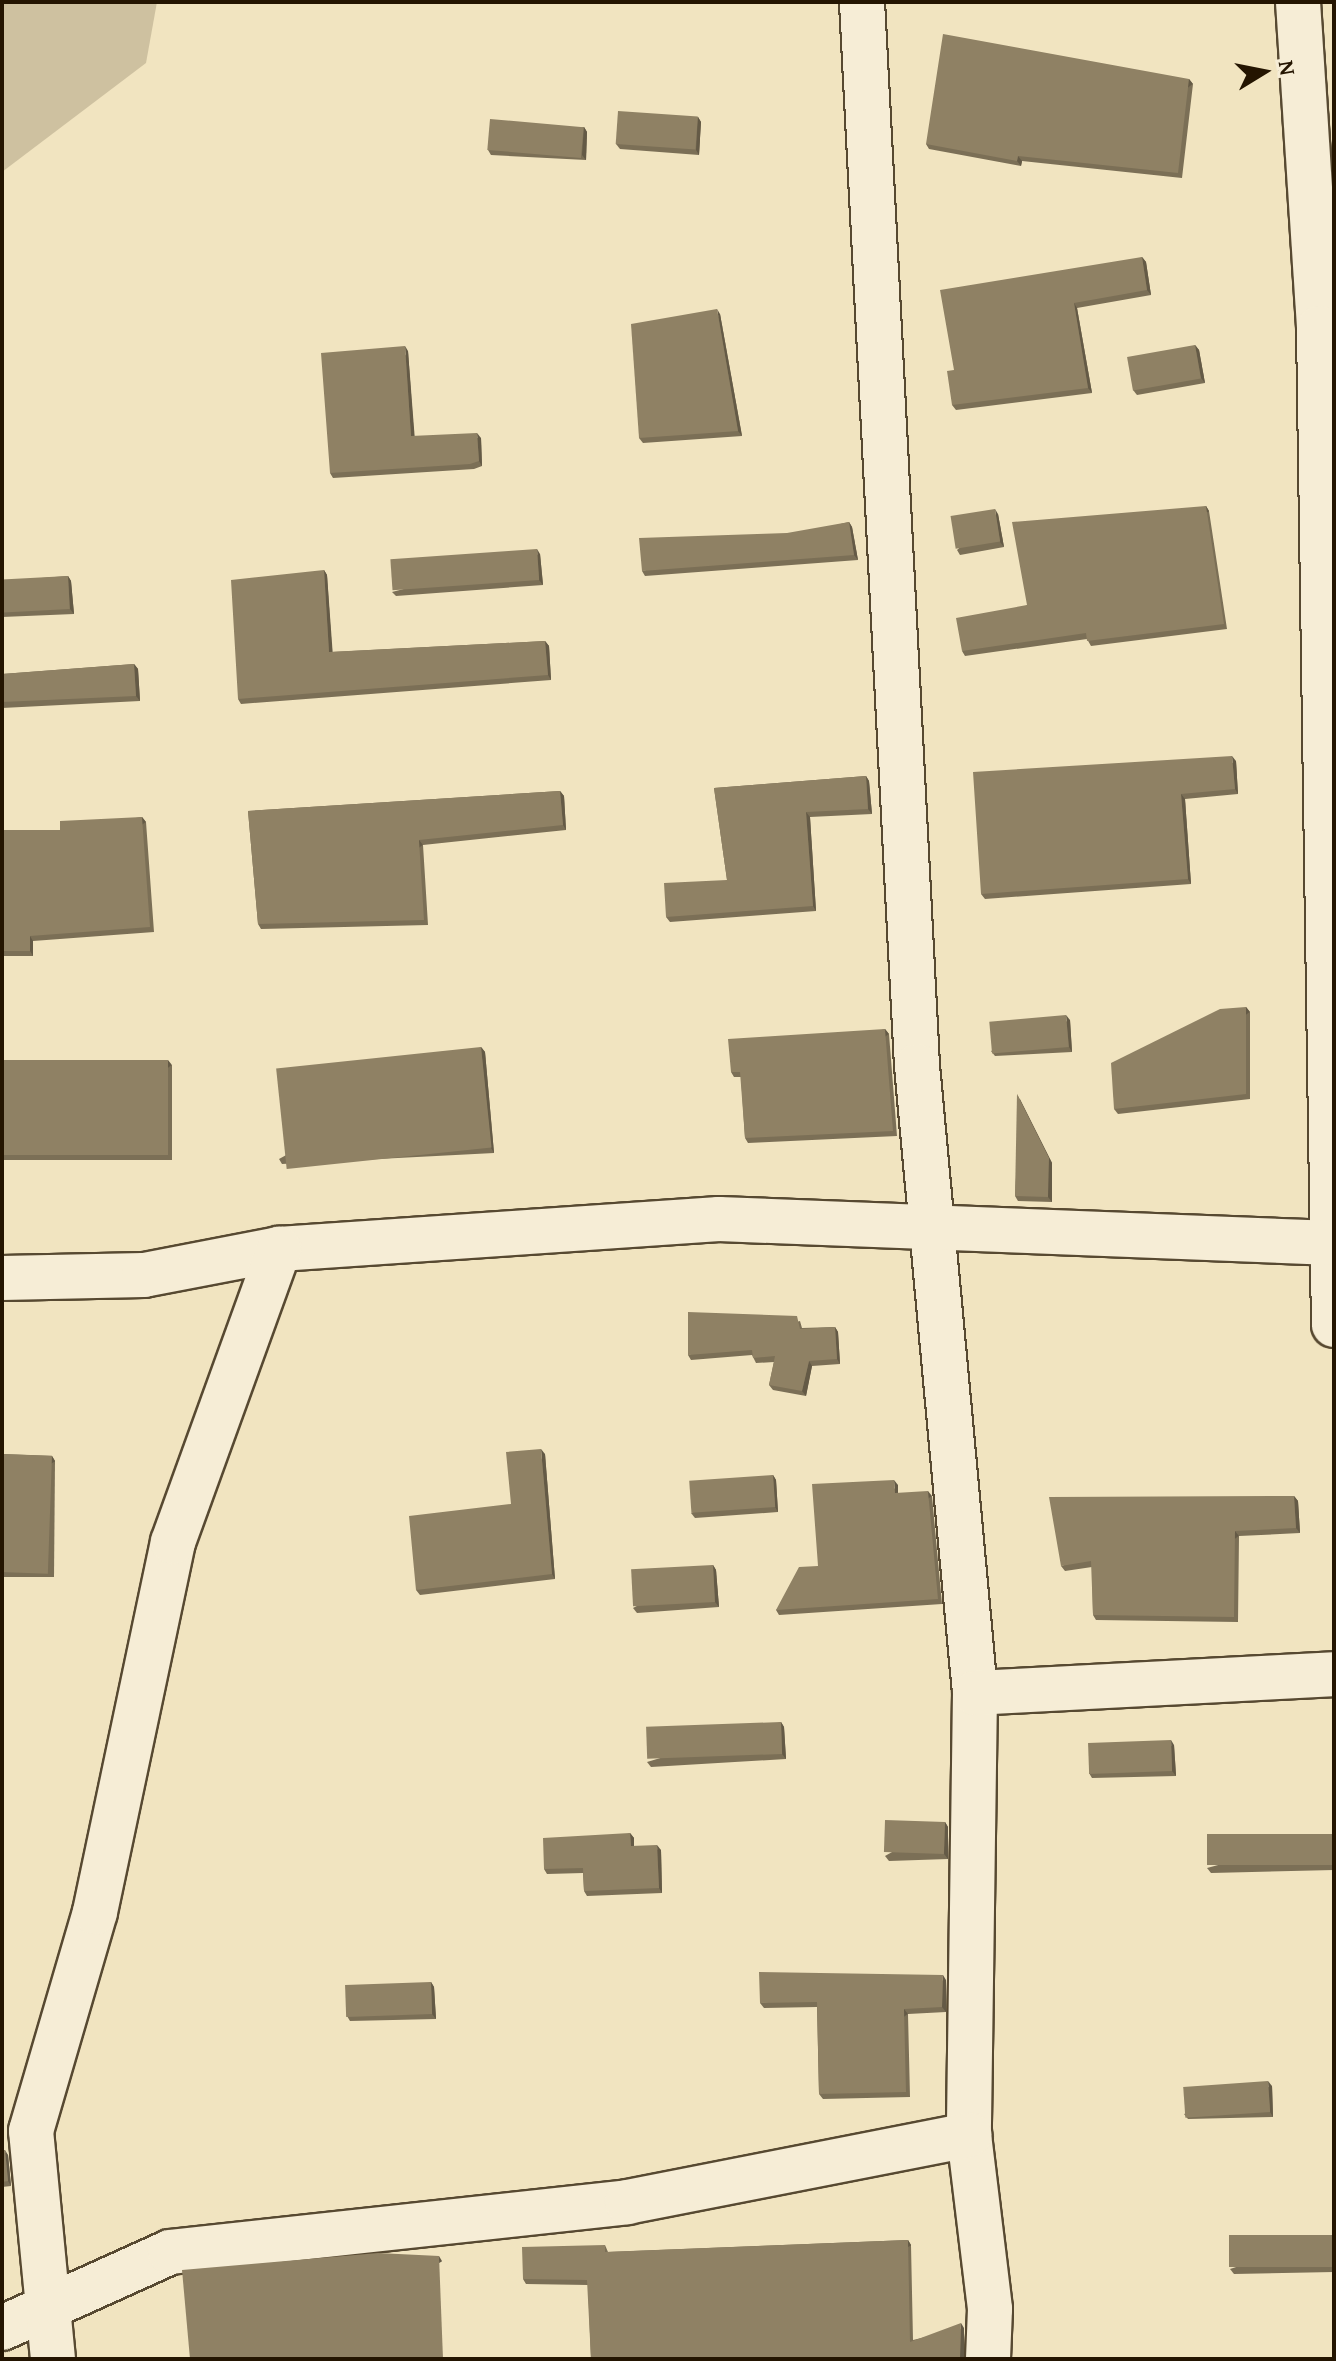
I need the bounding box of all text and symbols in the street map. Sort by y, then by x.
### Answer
north arrow [1224,32,1304,112]
text: N [1271,58,1305,78]

